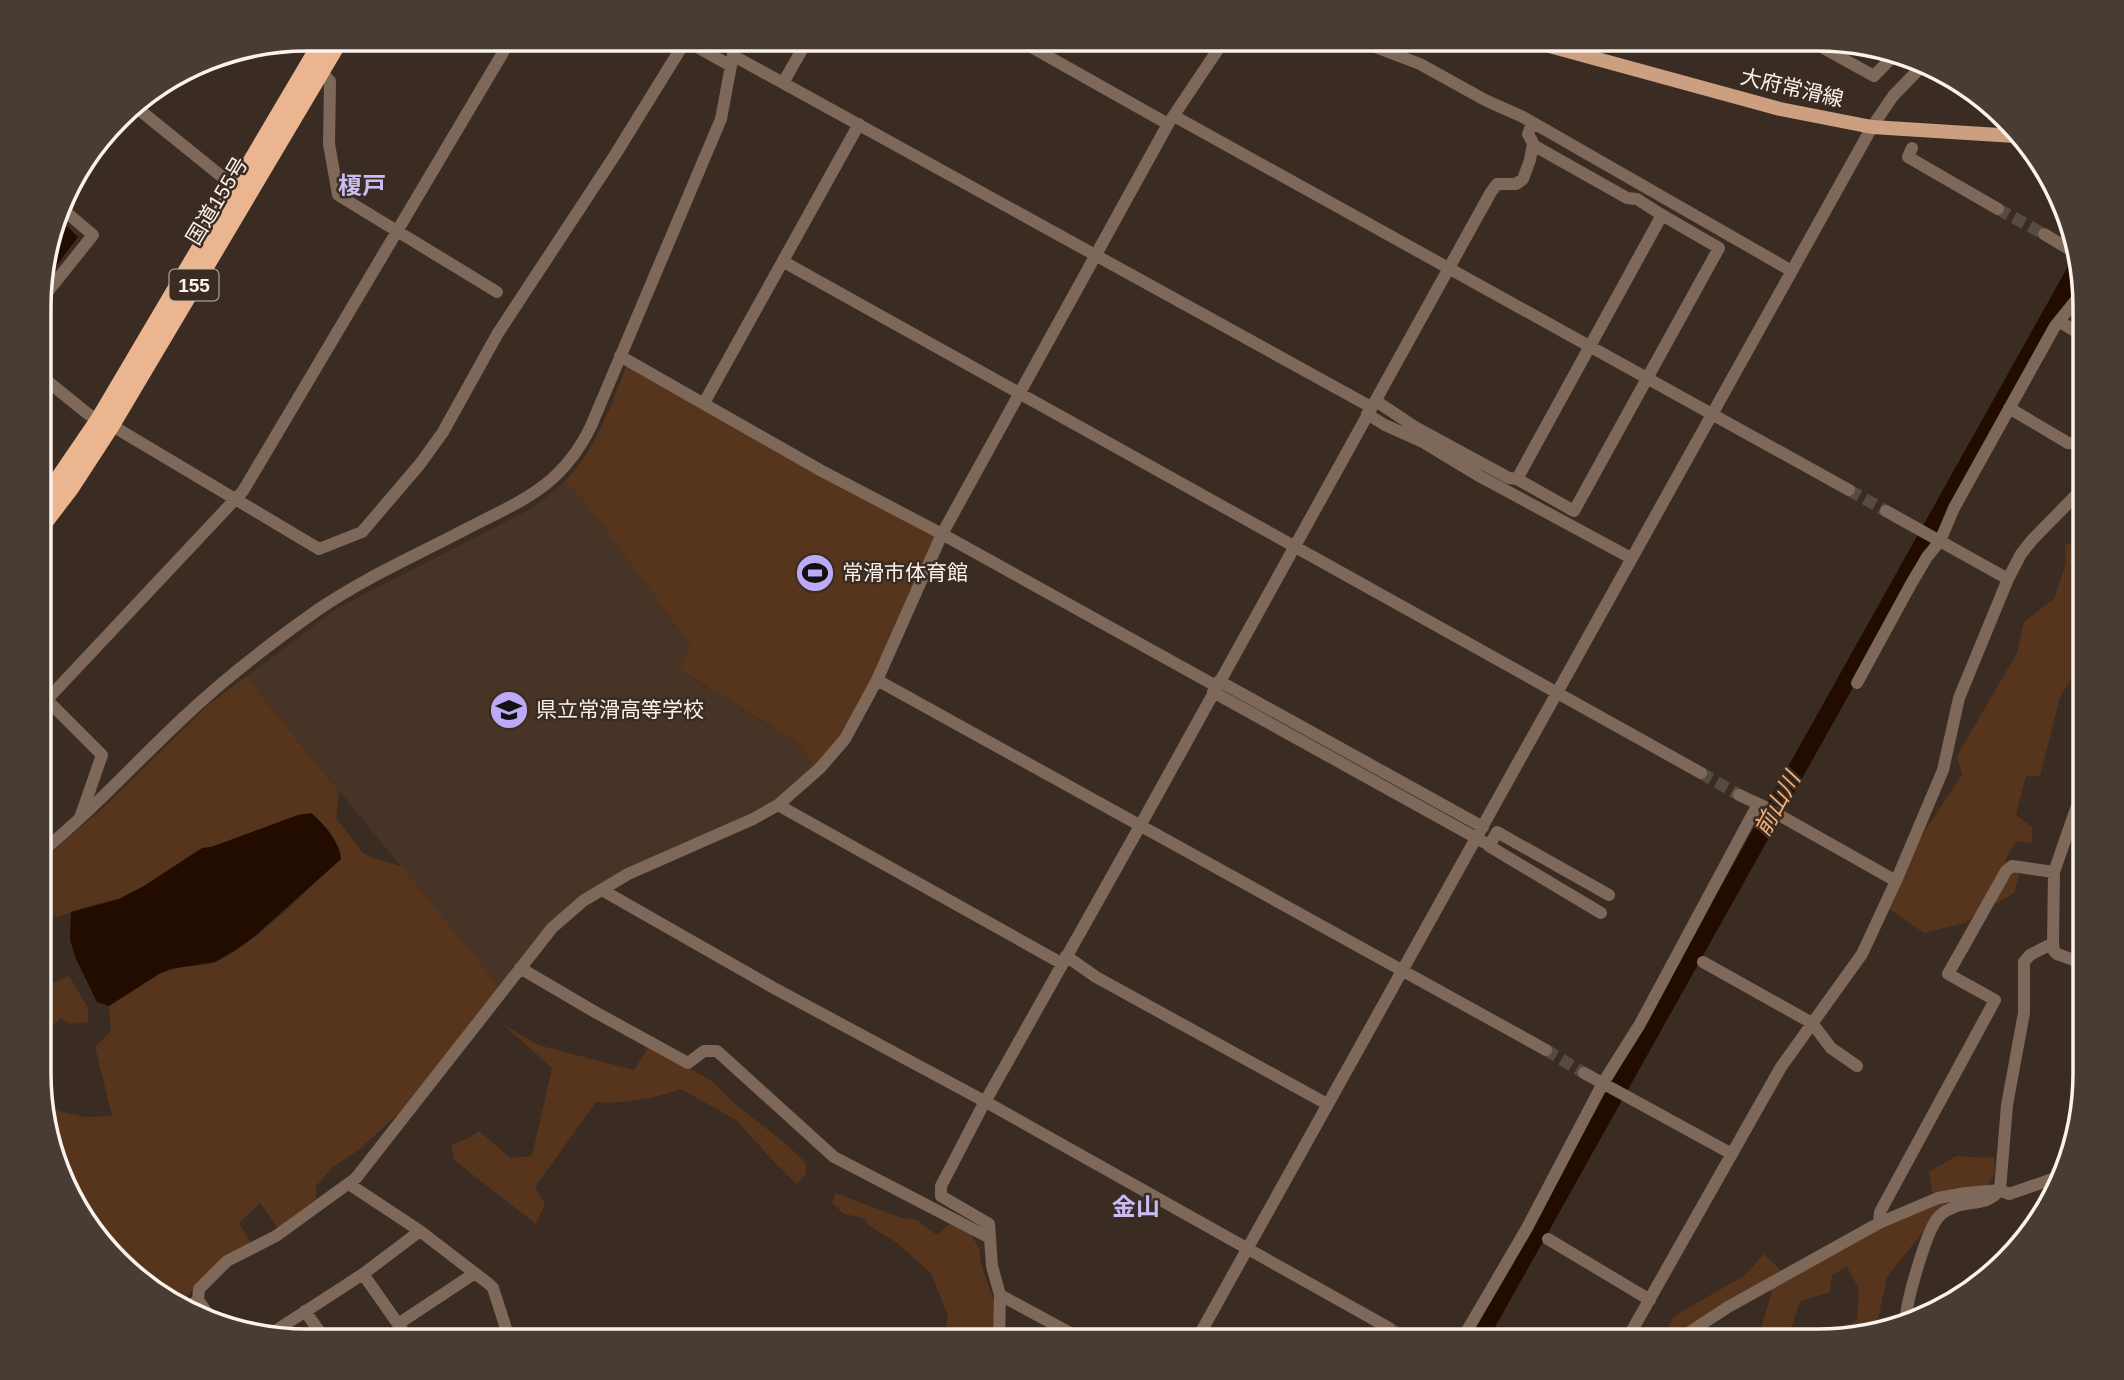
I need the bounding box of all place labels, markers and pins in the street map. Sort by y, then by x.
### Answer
sports icon: 常滑市体育館 [794,552,836,594]
place label: 常滑市体育館 [842,561,968,584]
school or university icon: 県立常滑高等学校 [488,689,530,731]
place label: 県立常滑高等学校 [536,698,704,721]

